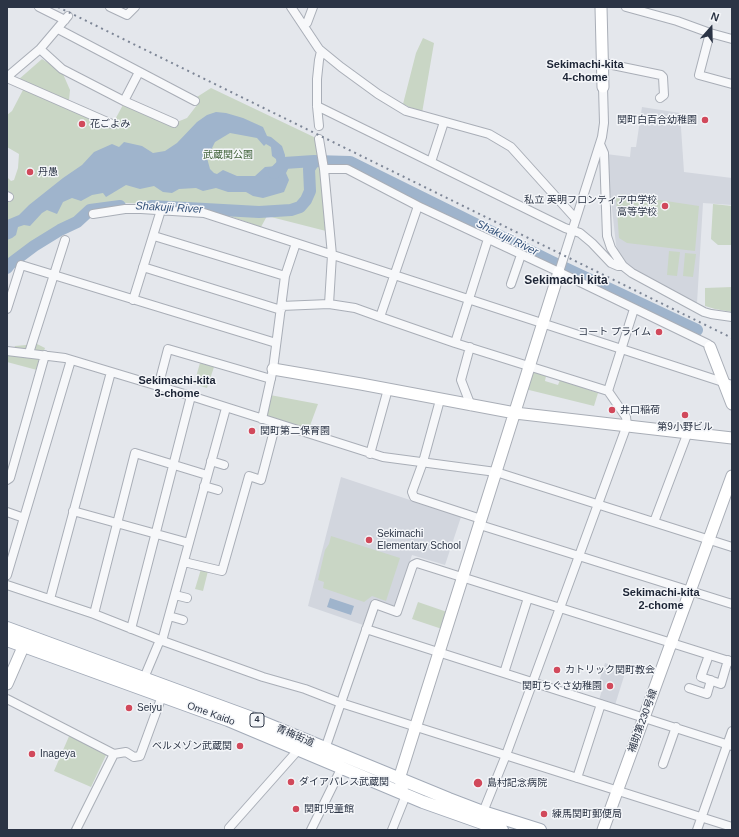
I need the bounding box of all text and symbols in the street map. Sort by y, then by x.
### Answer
north arrow [691,8,731,48]
text: N [709,10,721,24]
district label: Sekimachi-kita 4-chome [546,58,624,84]
place label: 関町白百合幼稚園 [617,114,697,126]
marker: 関町白百合幼稚園 [700,115,710,125]
place label: 花ごよみ [90,118,130,130]
marker: 花ごよみ [77,119,87,129]
park label: 武蔵関公園 [203,149,253,161]
place label: 丹愚 [38,166,58,178]
marker: 丹愚 [25,167,35,177]
place label: 私立 英明フロンティア中学校 高等学校 [524,194,657,218]
water label: Shakujii River [135,200,203,216]
marker: 私立 英明フロンティア中学校 高等学校 [660,201,670,211]
water label: Shakujii River [474,217,540,259]
district label: Sekimachi kita [524,274,608,288]
place label: コート プライム [578,326,651,338]
marker: コート プライム [654,327,664,337]
district label: Sekimachi-kita 3-chome [138,374,216,400]
place label: 井口稲荷 [620,404,660,416]
marker: 井口稲荷 [607,405,617,415]
marker: 第9小野ビル [680,410,690,420]
place label: 第9小野ビル [657,421,713,433]
place label: 関町第二保育園 [260,425,330,437]
marker: 関町第二保育園 [247,426,257,436]
place label: Sekimachi Elementary School [377,528,461,552]
marker: Sekimachi Elementary School [364,535,374,545]
district label: Sekimachi-kita 2-chome [622,586,700,612]
place label: カトリック関町教会 [565,664,655,676]
marker: カトリック関町教会 [552,665,562,675]
place label: 関町ちぐさ幼稚園 [522,680,602,692]
marker: 関町ちぐさ幼稚園 [605,681,615,691]
street label: 補助第230号線 [626,688,660,754]
street label: Ome Kaido [185,700,237,728]
place label: Seiyu [137,702,162,714]
marker: Seiyu [124,703,134,713]
road number: 4 [250,713,264,727]
street label: 青梅街道 [274,723,316,749]
place label: ベルメゾン武蔵関 [152,740,232,752]
marker: ベルメゾン武蔵関 [235,741,245,751]
place label: Inageya [40,748,76,760]
marker: Inageya [27,749,37,759]
place label: ダイアパレス武蔵関 [299,776,389,788]
marker: ダイアパレス武蔵関 [286,777,296,787]
marker: 島村記念病院 [472,777,484,789]
place label: 島村記念病院 [487,777,547,789]
place label: 関町児童館 [304,803,354,815]
marker: 関町児童館 [291,804,301,814]
place label: 練馬関町郵便局 [552,808,622,820]
marker: 練馬関町郵便局 [539,809,549,819]

